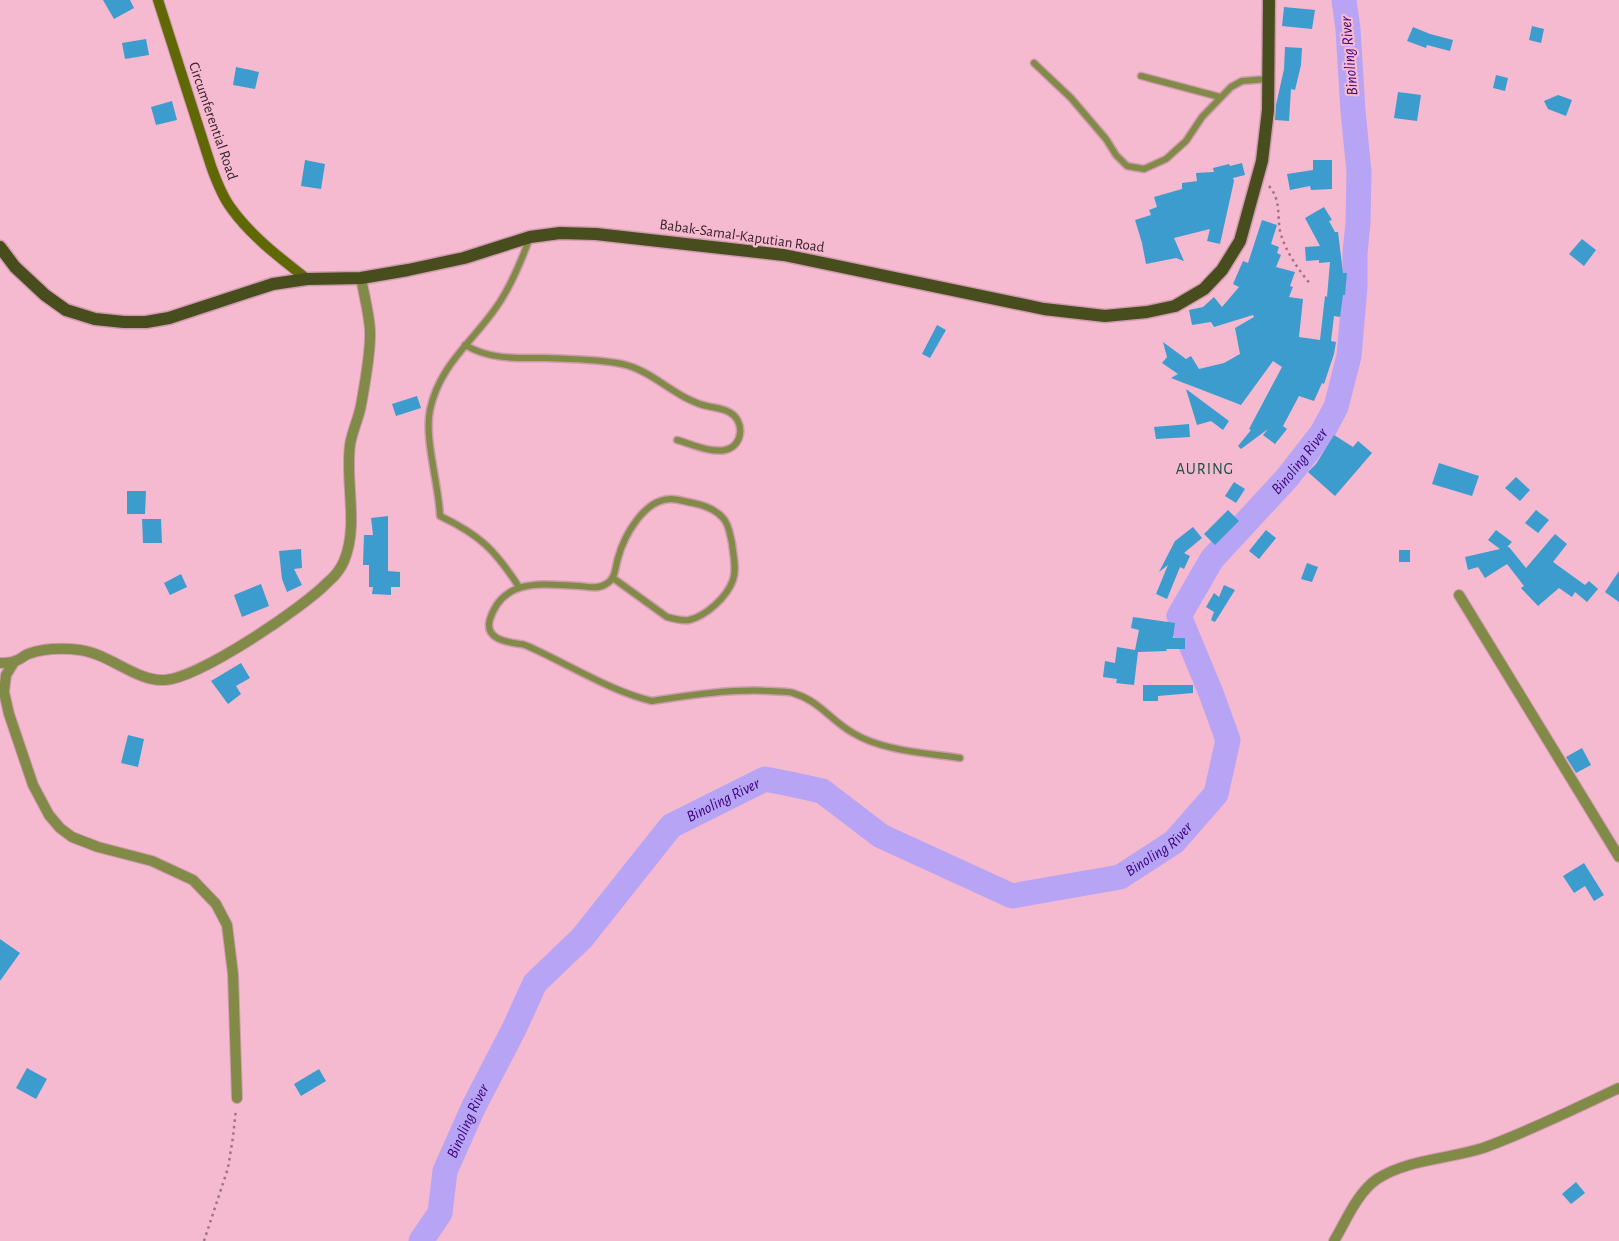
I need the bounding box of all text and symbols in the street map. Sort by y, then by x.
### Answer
water label: Binoling River [1337,15,1360,96]
street label: Circumferential Road [186,60,240,182]
street label: Babak-Samal-Kaputian Road [659,217,826,255]
water label: Binoling River [1268,425,1331,497]
district label: AURING [1176,461,1234,477]
water label: Binoling River [684,775,763,825]
water label: Binoling River [1122,819,1196,879]
water label: Binoling River [444,1081,492,1161]

